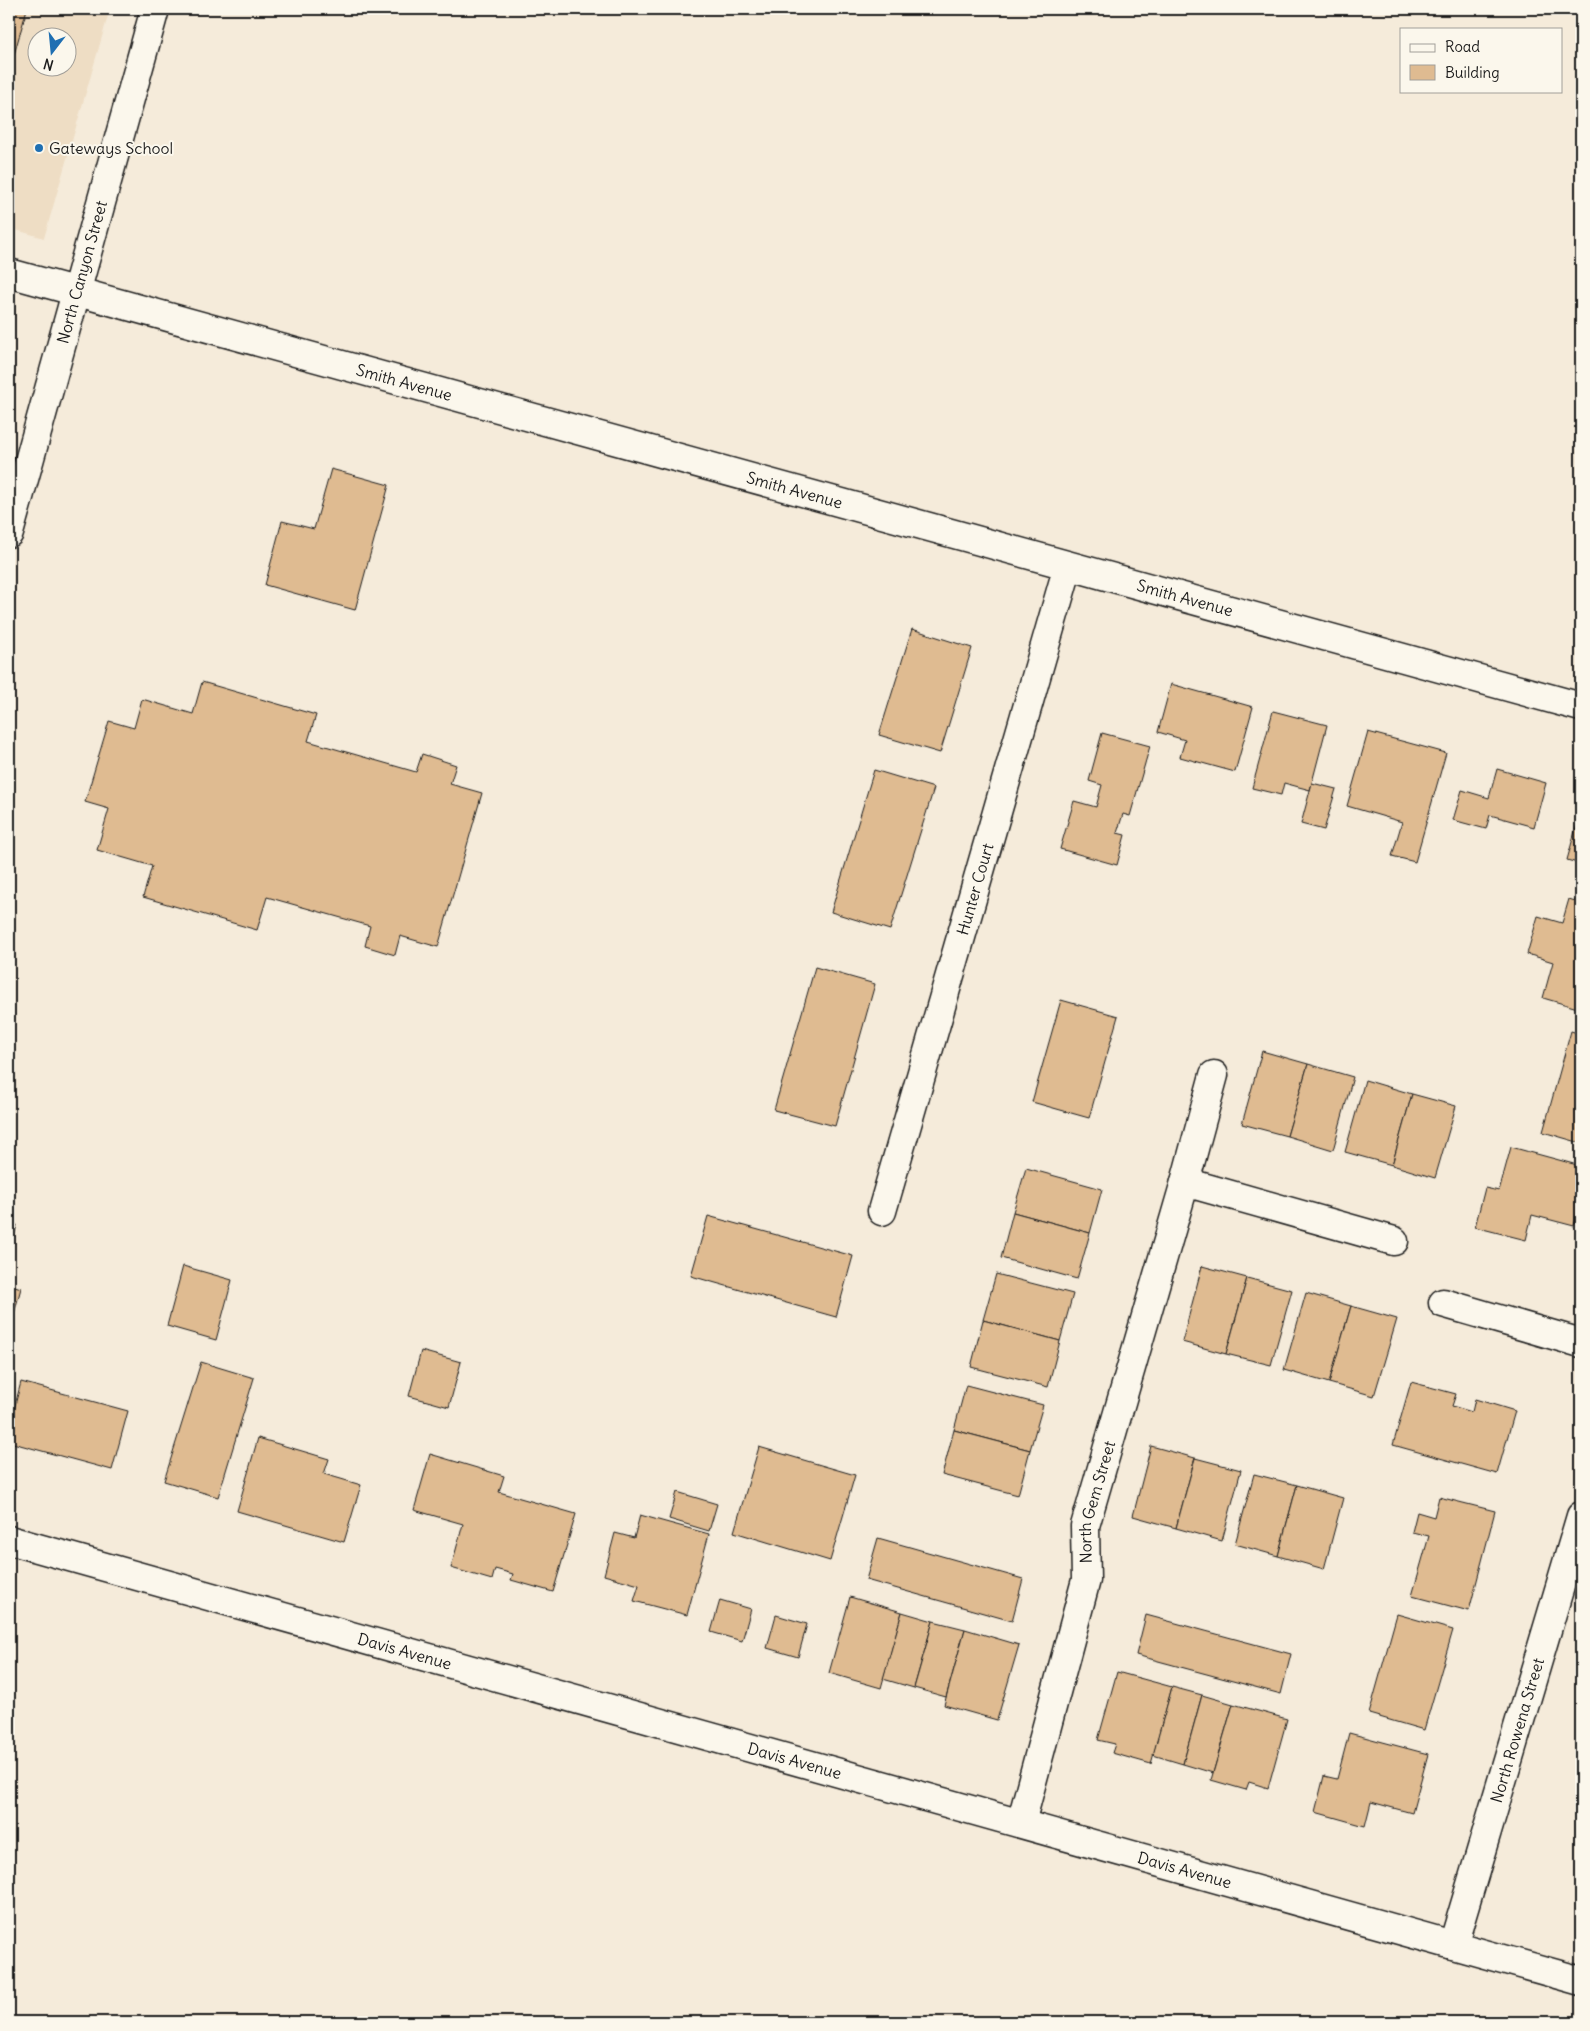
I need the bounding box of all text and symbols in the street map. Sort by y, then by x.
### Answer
north arrow [28,28,78,78]
legend [1400,28,1562,92]
text: Road [1445,37,1480,56]
text: N [41,55,56,74]
text: Building [1445,63,1500,82]
place label: Gateways School [49,138,173,158]
marker: Gateways School [33,142,45,154]
street label: North Canyon Street [52,198,111,346]
street label: Smith Avenue [354,359,454,405]
street label: Smith Avenue [744,467,845,513]
street label: Smith Avenue [1135,575,1235,620]
street label: Hunter Court [952,840,998,937]
street label: North Gem Street [1075,1438,1119,1564]
street label: Davis Avenue [356,1628,454,1674]
street label: North Rowena Street [1486,1655,1548,1805]
street label: Davis Avenue [745,1738,844,1783]
street label: Davis Avenue [1135,1847,1234,1892]

